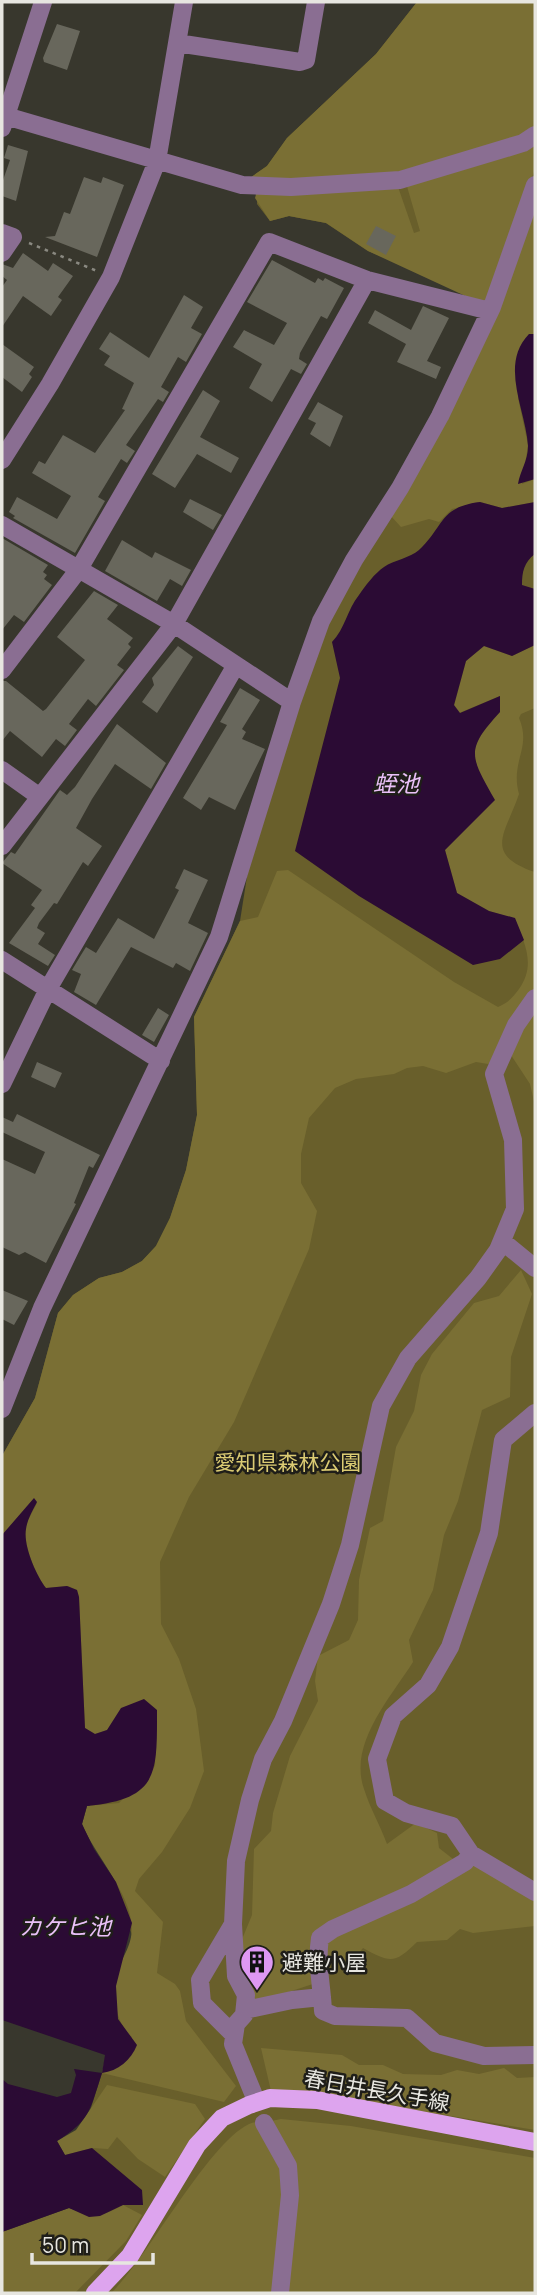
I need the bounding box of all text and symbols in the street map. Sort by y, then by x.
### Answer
water label: 蛭池 [373,767,421,799]
park label: 愛知県森林公園 [215,1448,362,1476]
water label: カケヒ池 [19,1910,113,1942]
building icon: 避難小屋 [238,1943,276,1992]
place label: 避難小屋 [282,1948,366,1976]
street label: 春日井長久手線 [302,2063,452,2117]
scale bar [32,2222,152,2266]
text: 50 m [42,2231,89,2259]

